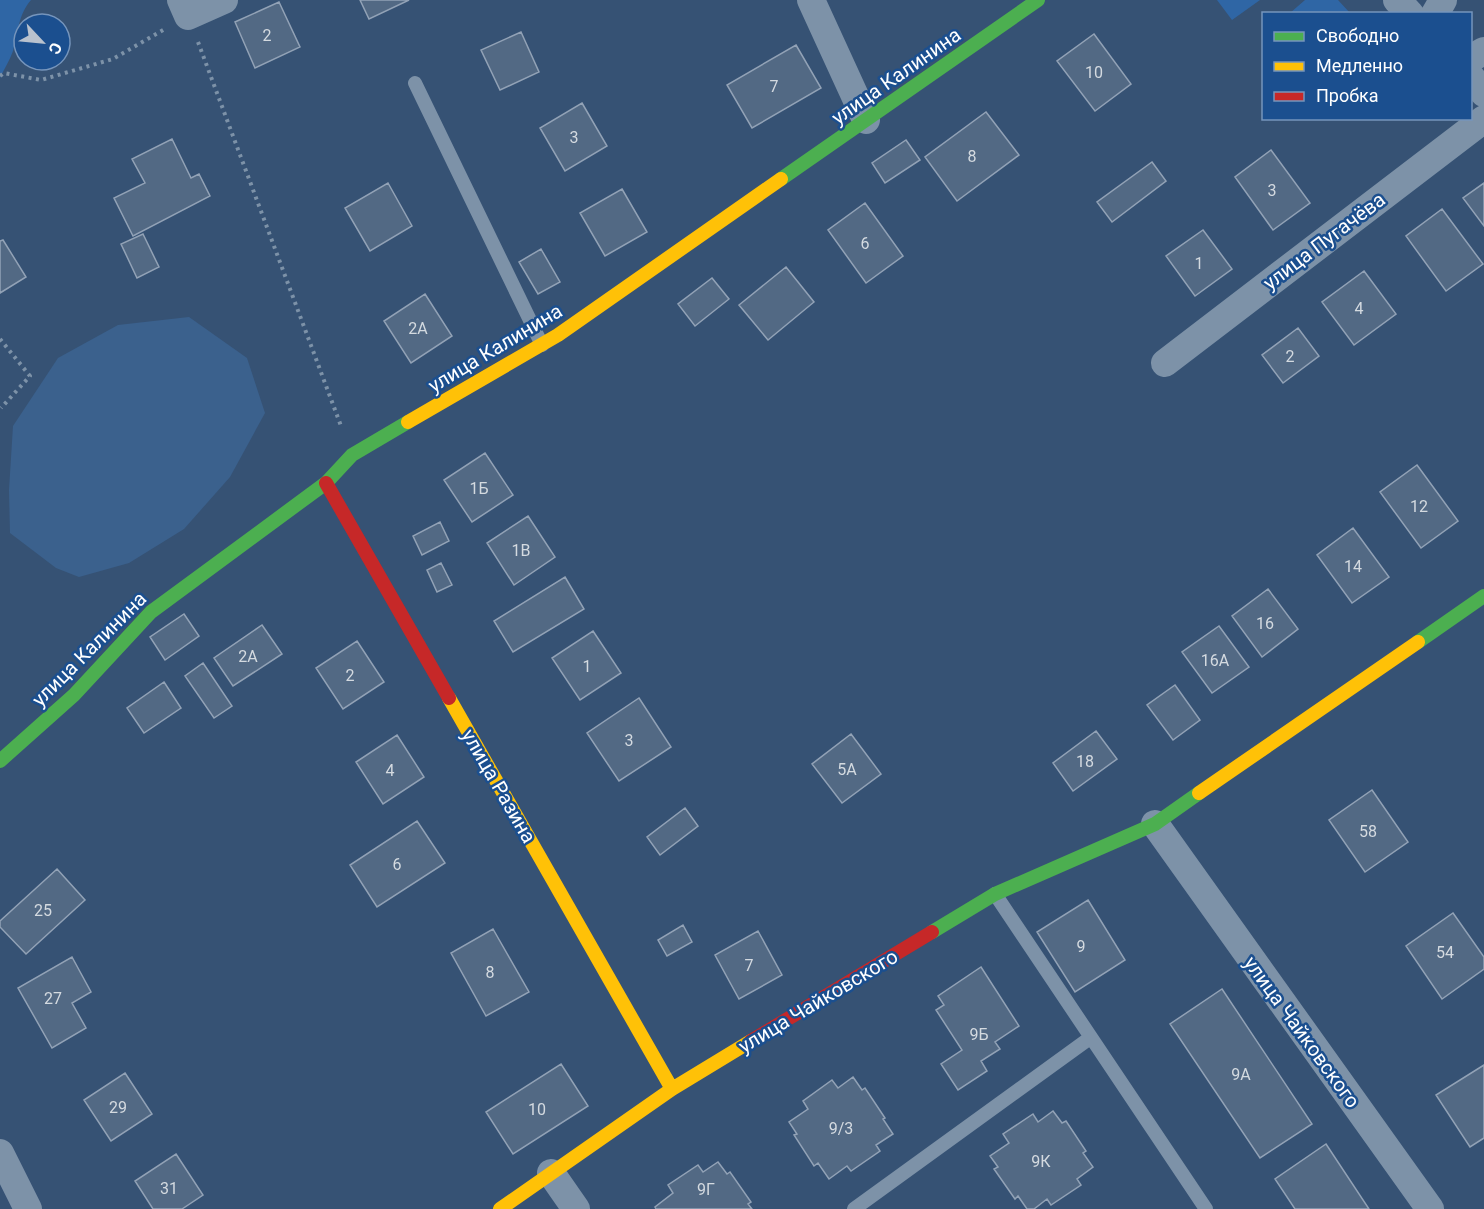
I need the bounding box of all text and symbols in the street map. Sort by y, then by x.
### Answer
north arrow [12,12,72,72]
legend [1262,12,1472,120]
street label: улица Калинина [827,23,965,129]
text: Свободно [1316,25,1399,46]
house number: 2 [263,26,272,45]
text: С [44,39,66,57]
text: Медленно [1316,55,1403,76]
house number: 10 [1085,63,1103,82]
house number: 7 [770,77,779,96]
text: Пробка [1316,85,1379,106]
house number: 3 [570,128,579,147]
house number: 8 [968,147,977,166]
house number: 3 [1268,181,1277,200]
street label: улица Пугачёва [1258,187,1390,295]
house number: 6 [861,234,870,253]
house number: 1 [1195,254,1204,273]
street label: улица Калинина [424,299,566,397]
house number: 4 [1355,299,1364,318]
house number: 2А [408,319,428,338]
house number: 2 [1286,347,1295,366]
house number: 1Б [469,479,489,498]
house number: 12 [1410,497,1428,516]
house number: 1В [512,541,531,560]
house number: 14 [1344,557,1362,576]
street label: улица Калинина [27,587,151,711]
house number: 16 [1256,614,1274,633]
house number: 2А [238,647,258,666]
house number: 16А [1201,651,1230,670]
house number: 1 [583,657,592,676]
house number: 2 [346,666,355,685]
street label: улица Разина [457,725,541,847]
house number: 3 [625,731,634,750]
house number: 18 [1076,752,1094,771]
house number: 5А [837,760,857,779]
house number: 4 [386,761,395,780]
house number: 58 [1359,822,1377,841]
house number: 6 [393,855,402,874]
house number: 25 [34,901,52,920]
house number: 9 [1077,937,1086,956]
house number: 54 [1436,943,1454,962]
street label: улица Чайковского [734,944,902,1058]
street label: улица Чайковского [1239,952,1365,1112]
house number: 7 [745,956,754,975]
house number: 8 [486,963,495,982]
house number: 27 [44,989,62,1008]
house number: 9Б [969,1025,989,1044]
house number: 9А [1231,1065,1251,1084]
house number: 29 [109,1098,127,1117]
house number: 10 [528,1100,546,1119]
house number: 9/3 [829,1119,853,1138]
house number: 9К [1031,1152,1051,1171]
house number: 31 [160,1179,178,1198]
house number: 9Г [697,1180,715,1199]

